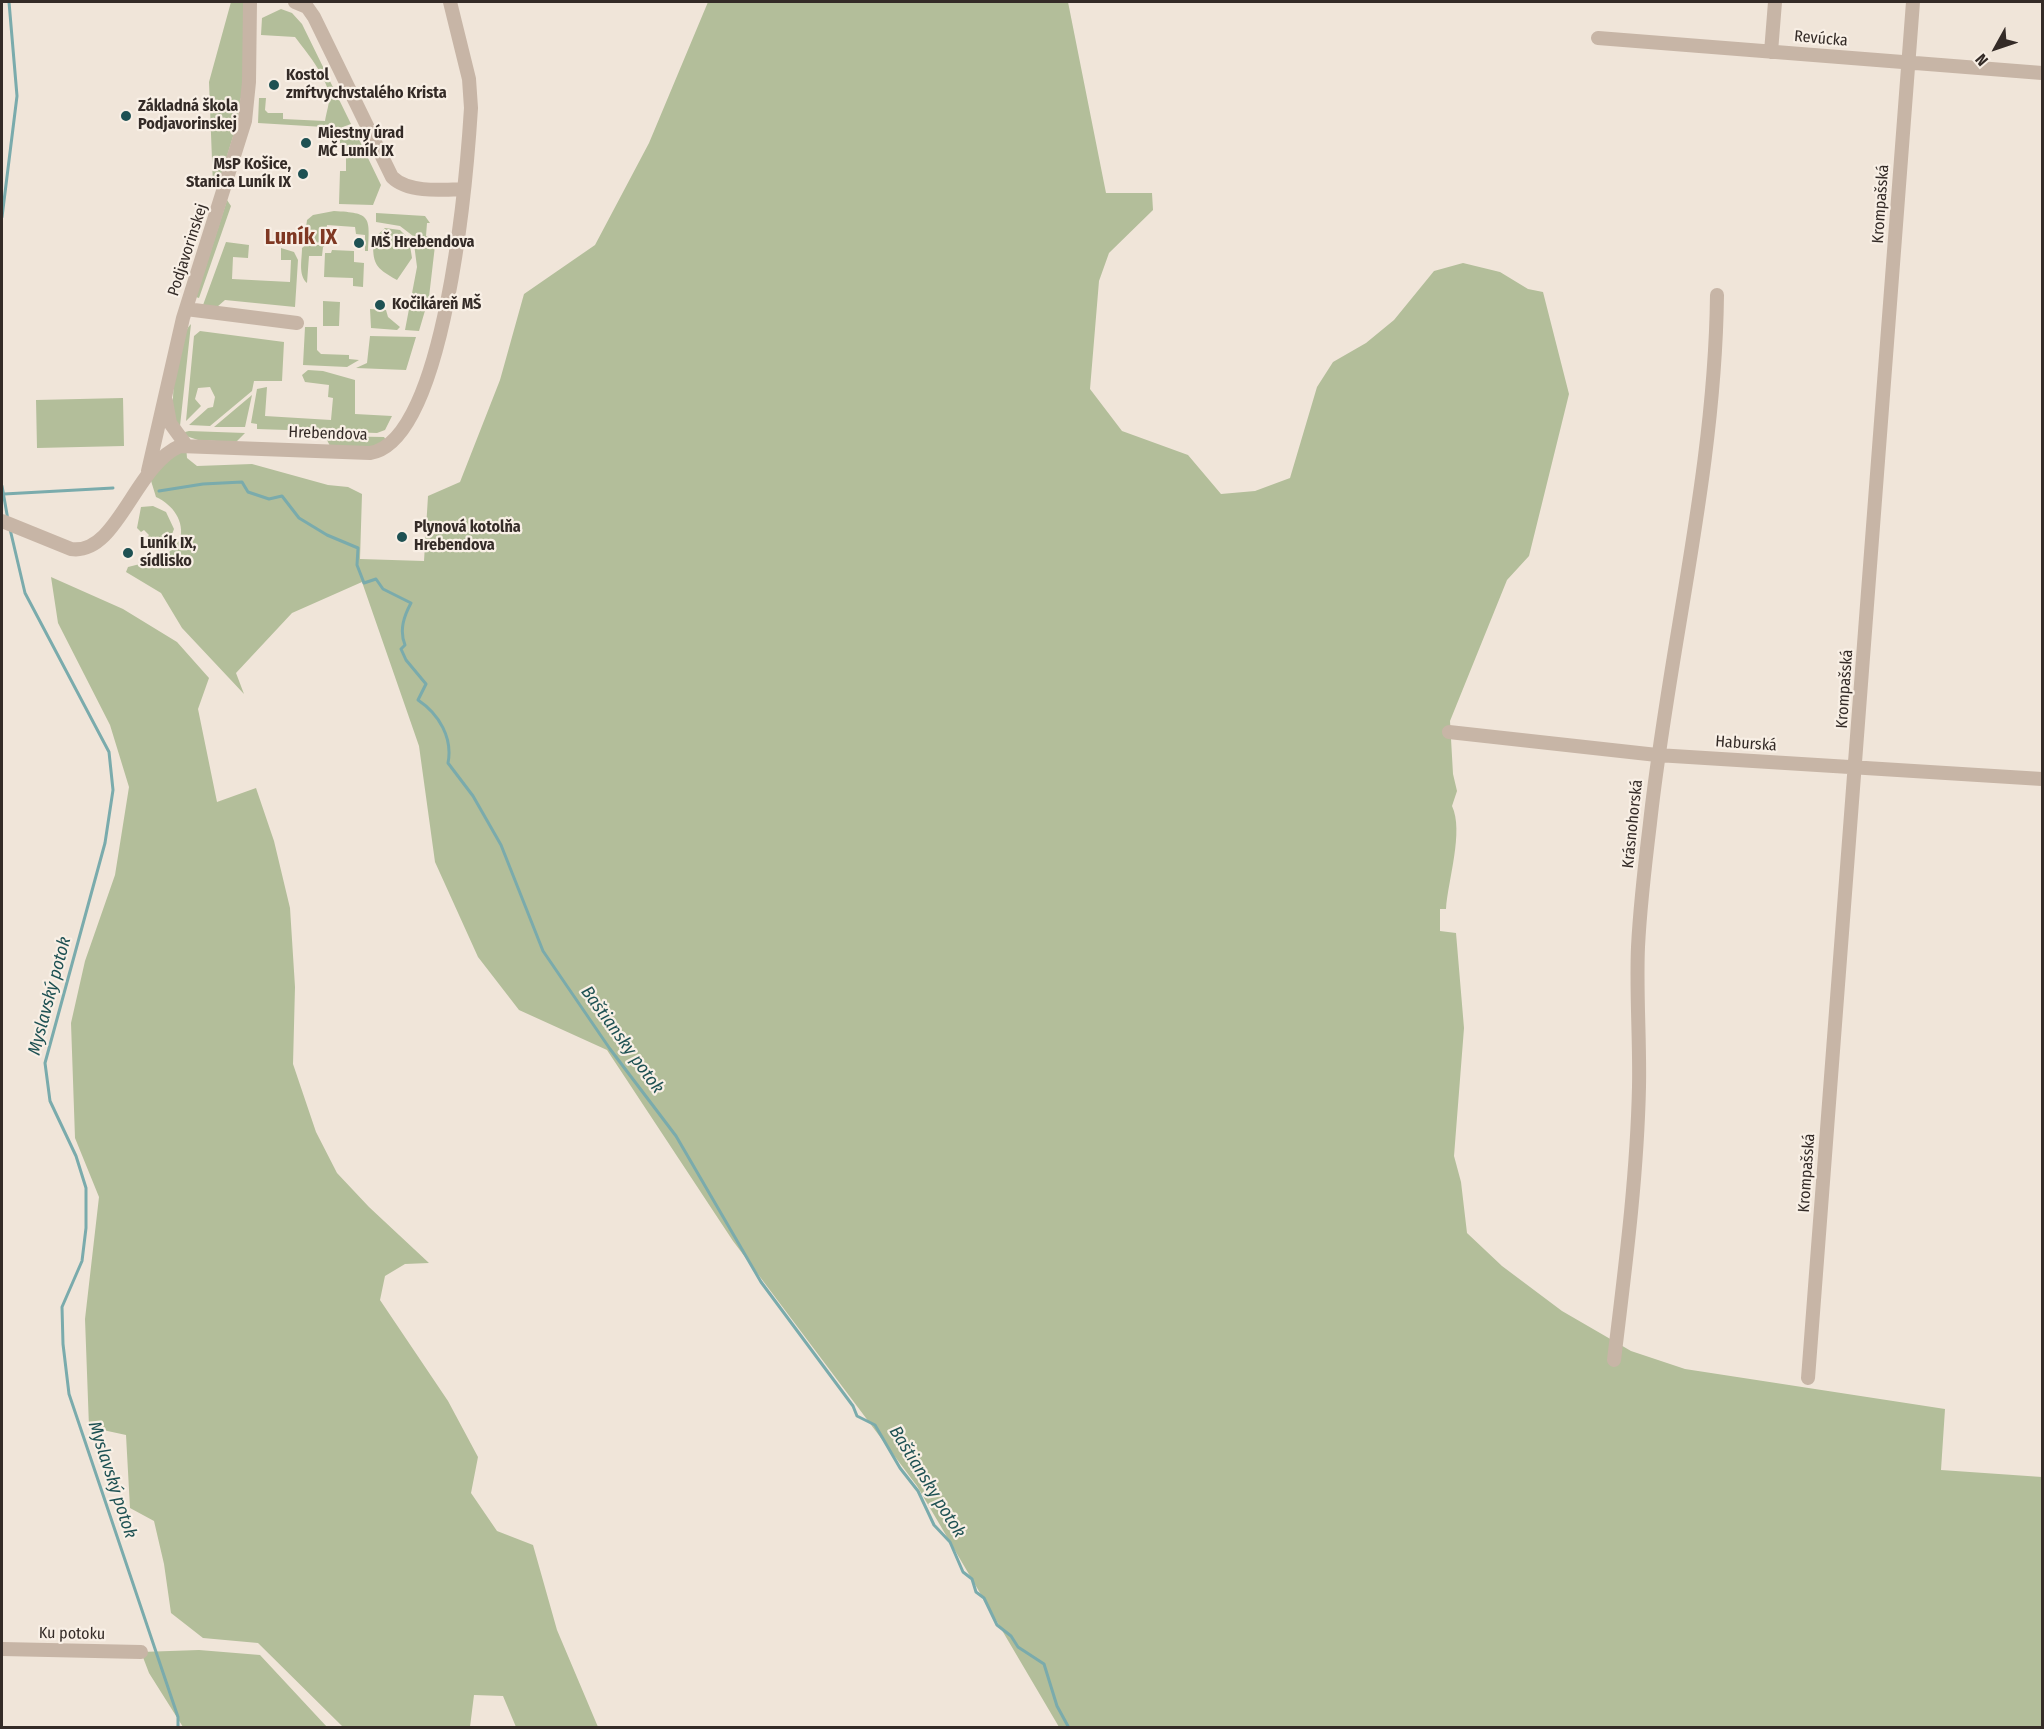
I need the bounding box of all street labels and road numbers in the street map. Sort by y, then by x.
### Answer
street label: Revúcka [1793,27,1849,51]
street label: Krompašská [1869,164,1893,244]
street label: Podjavorinskej [164,201,212,299]
street label: Hrebendova [288,423,368,445]
street label: Krompašská [1833,649,1857,729]
street label: Haburská [1715,732,1777,756]
street label: Krásnohorská [1619,779,1647,869]
street label: Krompašská [1795,1133,1819,1213]
street label: Ku potoku [39,1624,105,1644]

